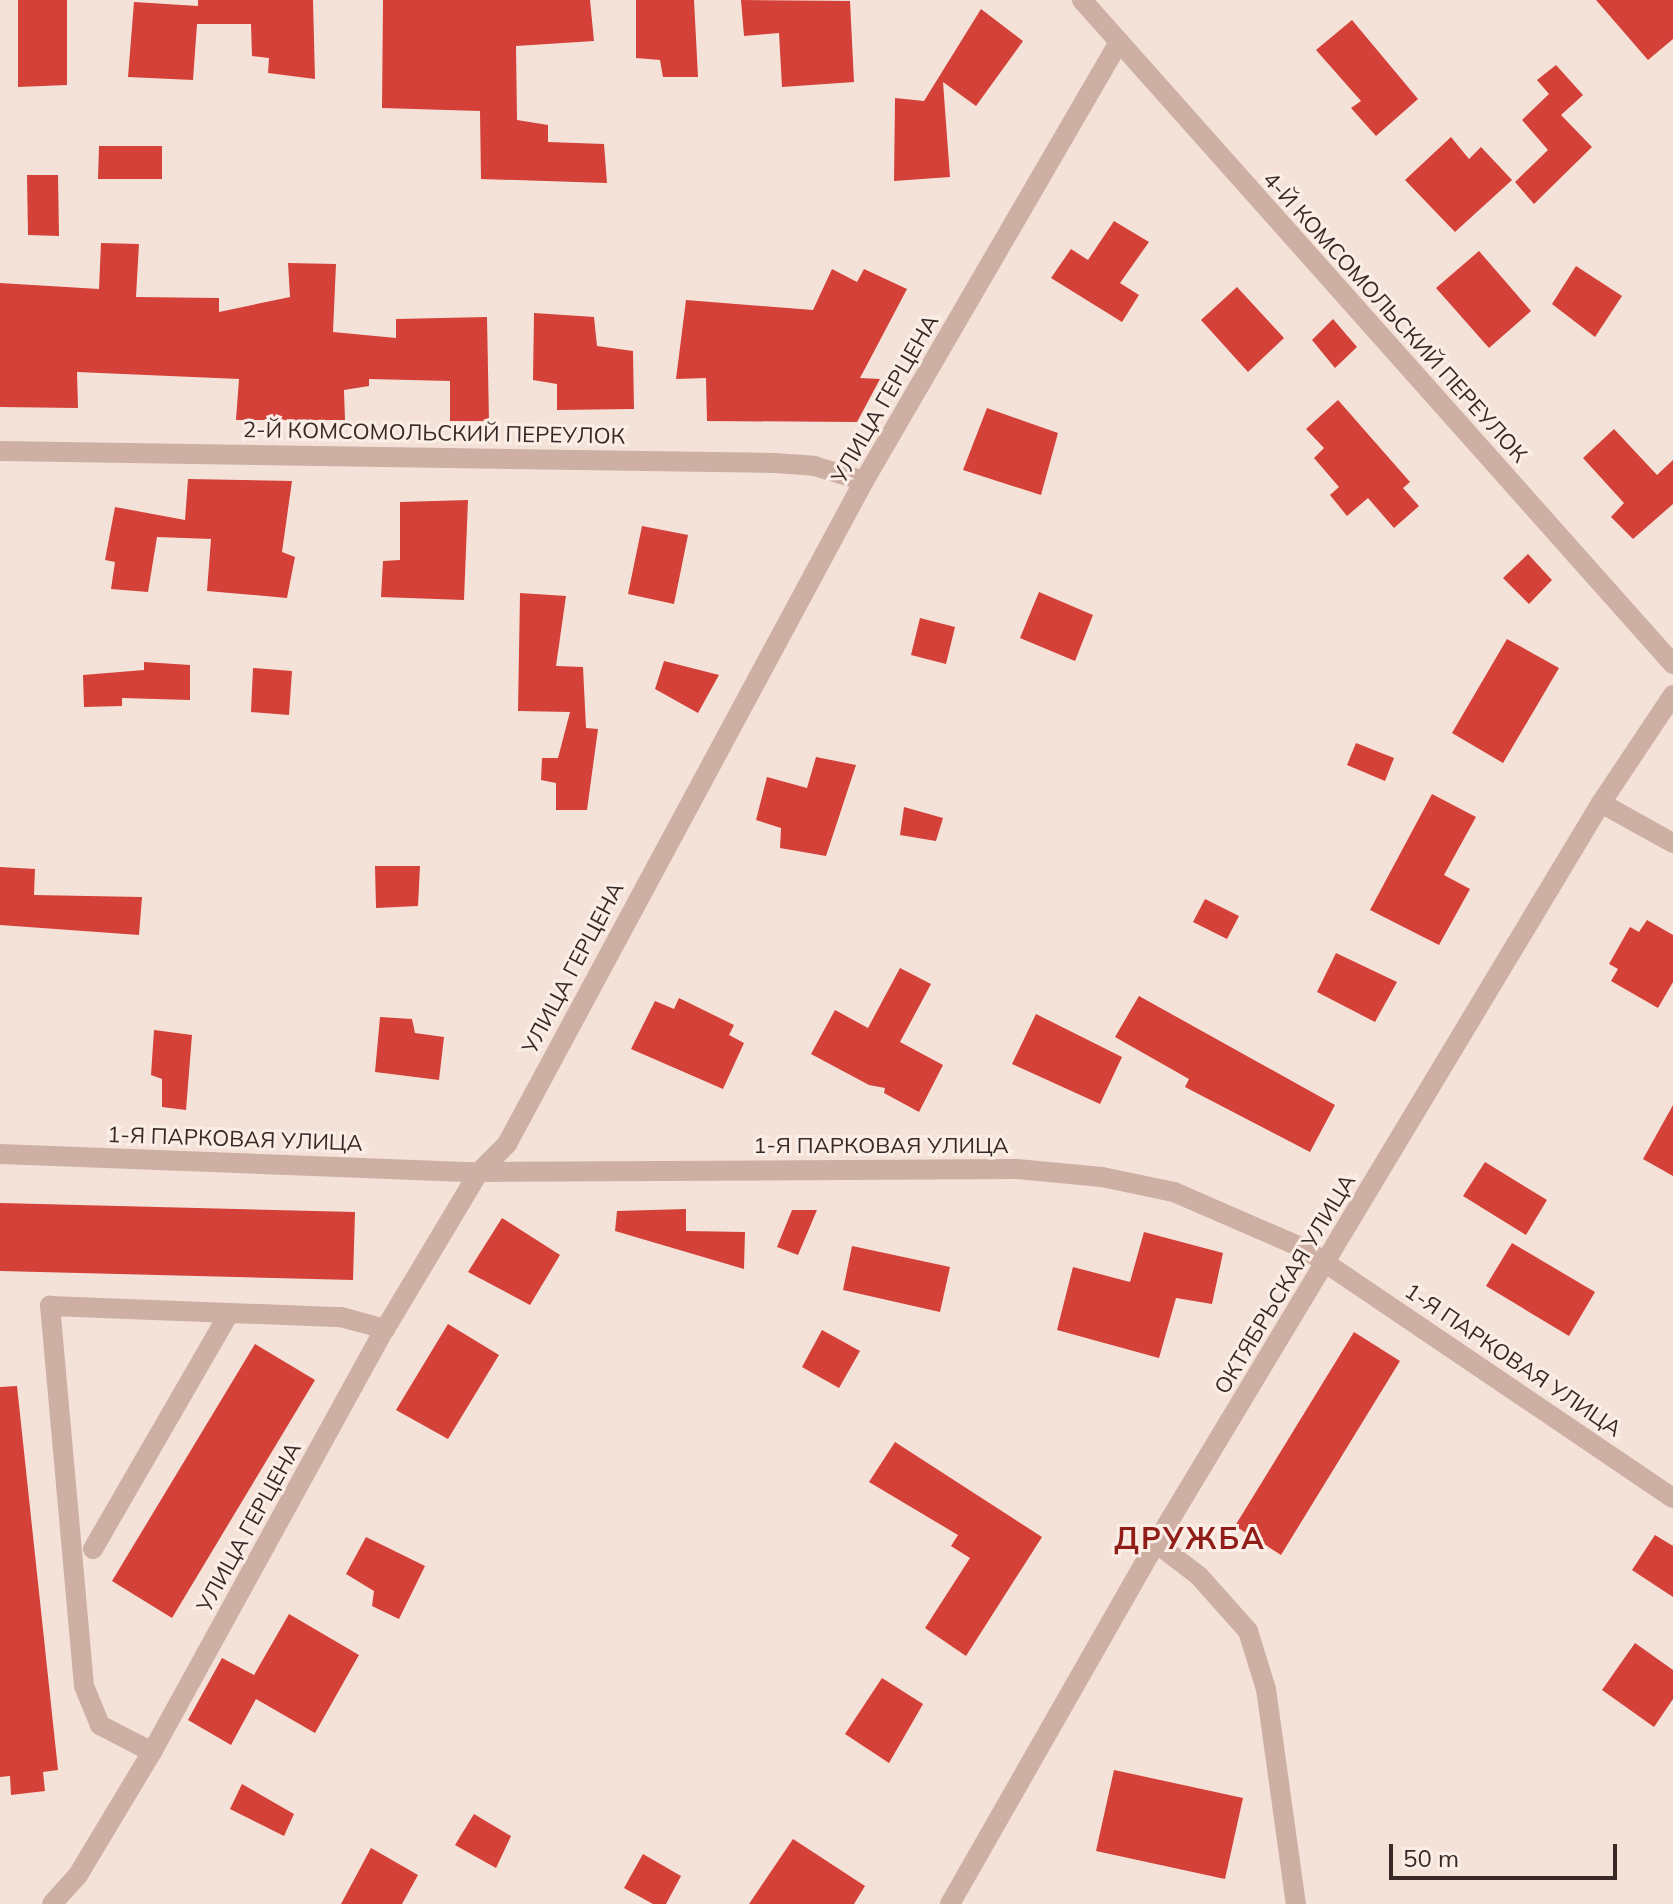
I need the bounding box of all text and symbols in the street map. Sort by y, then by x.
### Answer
street label: 4-Й КОМСОМОЛЬСКИЙ ПЕРЕУЛОК [1257,166,1533,468]
street label: УЛИЦА ГЕРЦЕНА [826,310,944,488]
street label: 2-Й КОМСОМОЛЬСКИЙ ПЕРЕУЛОК [243,416,625,450]
street label: УЛИЦА ГЕРЦЕНА [517,878,629,1058]
street label: 1-Я ПАРКОВАЯ УЛИЦА [107,1121,363,1157]
street label: 1-Я ПАРКОВАЯ УЛИЦА [753,1133,1009,1159]
street label: ОКТЯБРЬСКАЯ УЛИЦА [1209,1169,1361,1399]
street label: 1-Я ПАРКОВАЯ УЛИЦА [1400,1278,1626,1442]
street label: УЛИЦА ГЕРЦЕНА [191,1437,307,1617]
district label: ДРУЖБА [1114,1520,1266,1556]
scale bar [1393,1828,1621,1878]
text: 50 m [1403,1843,1459,1873]

